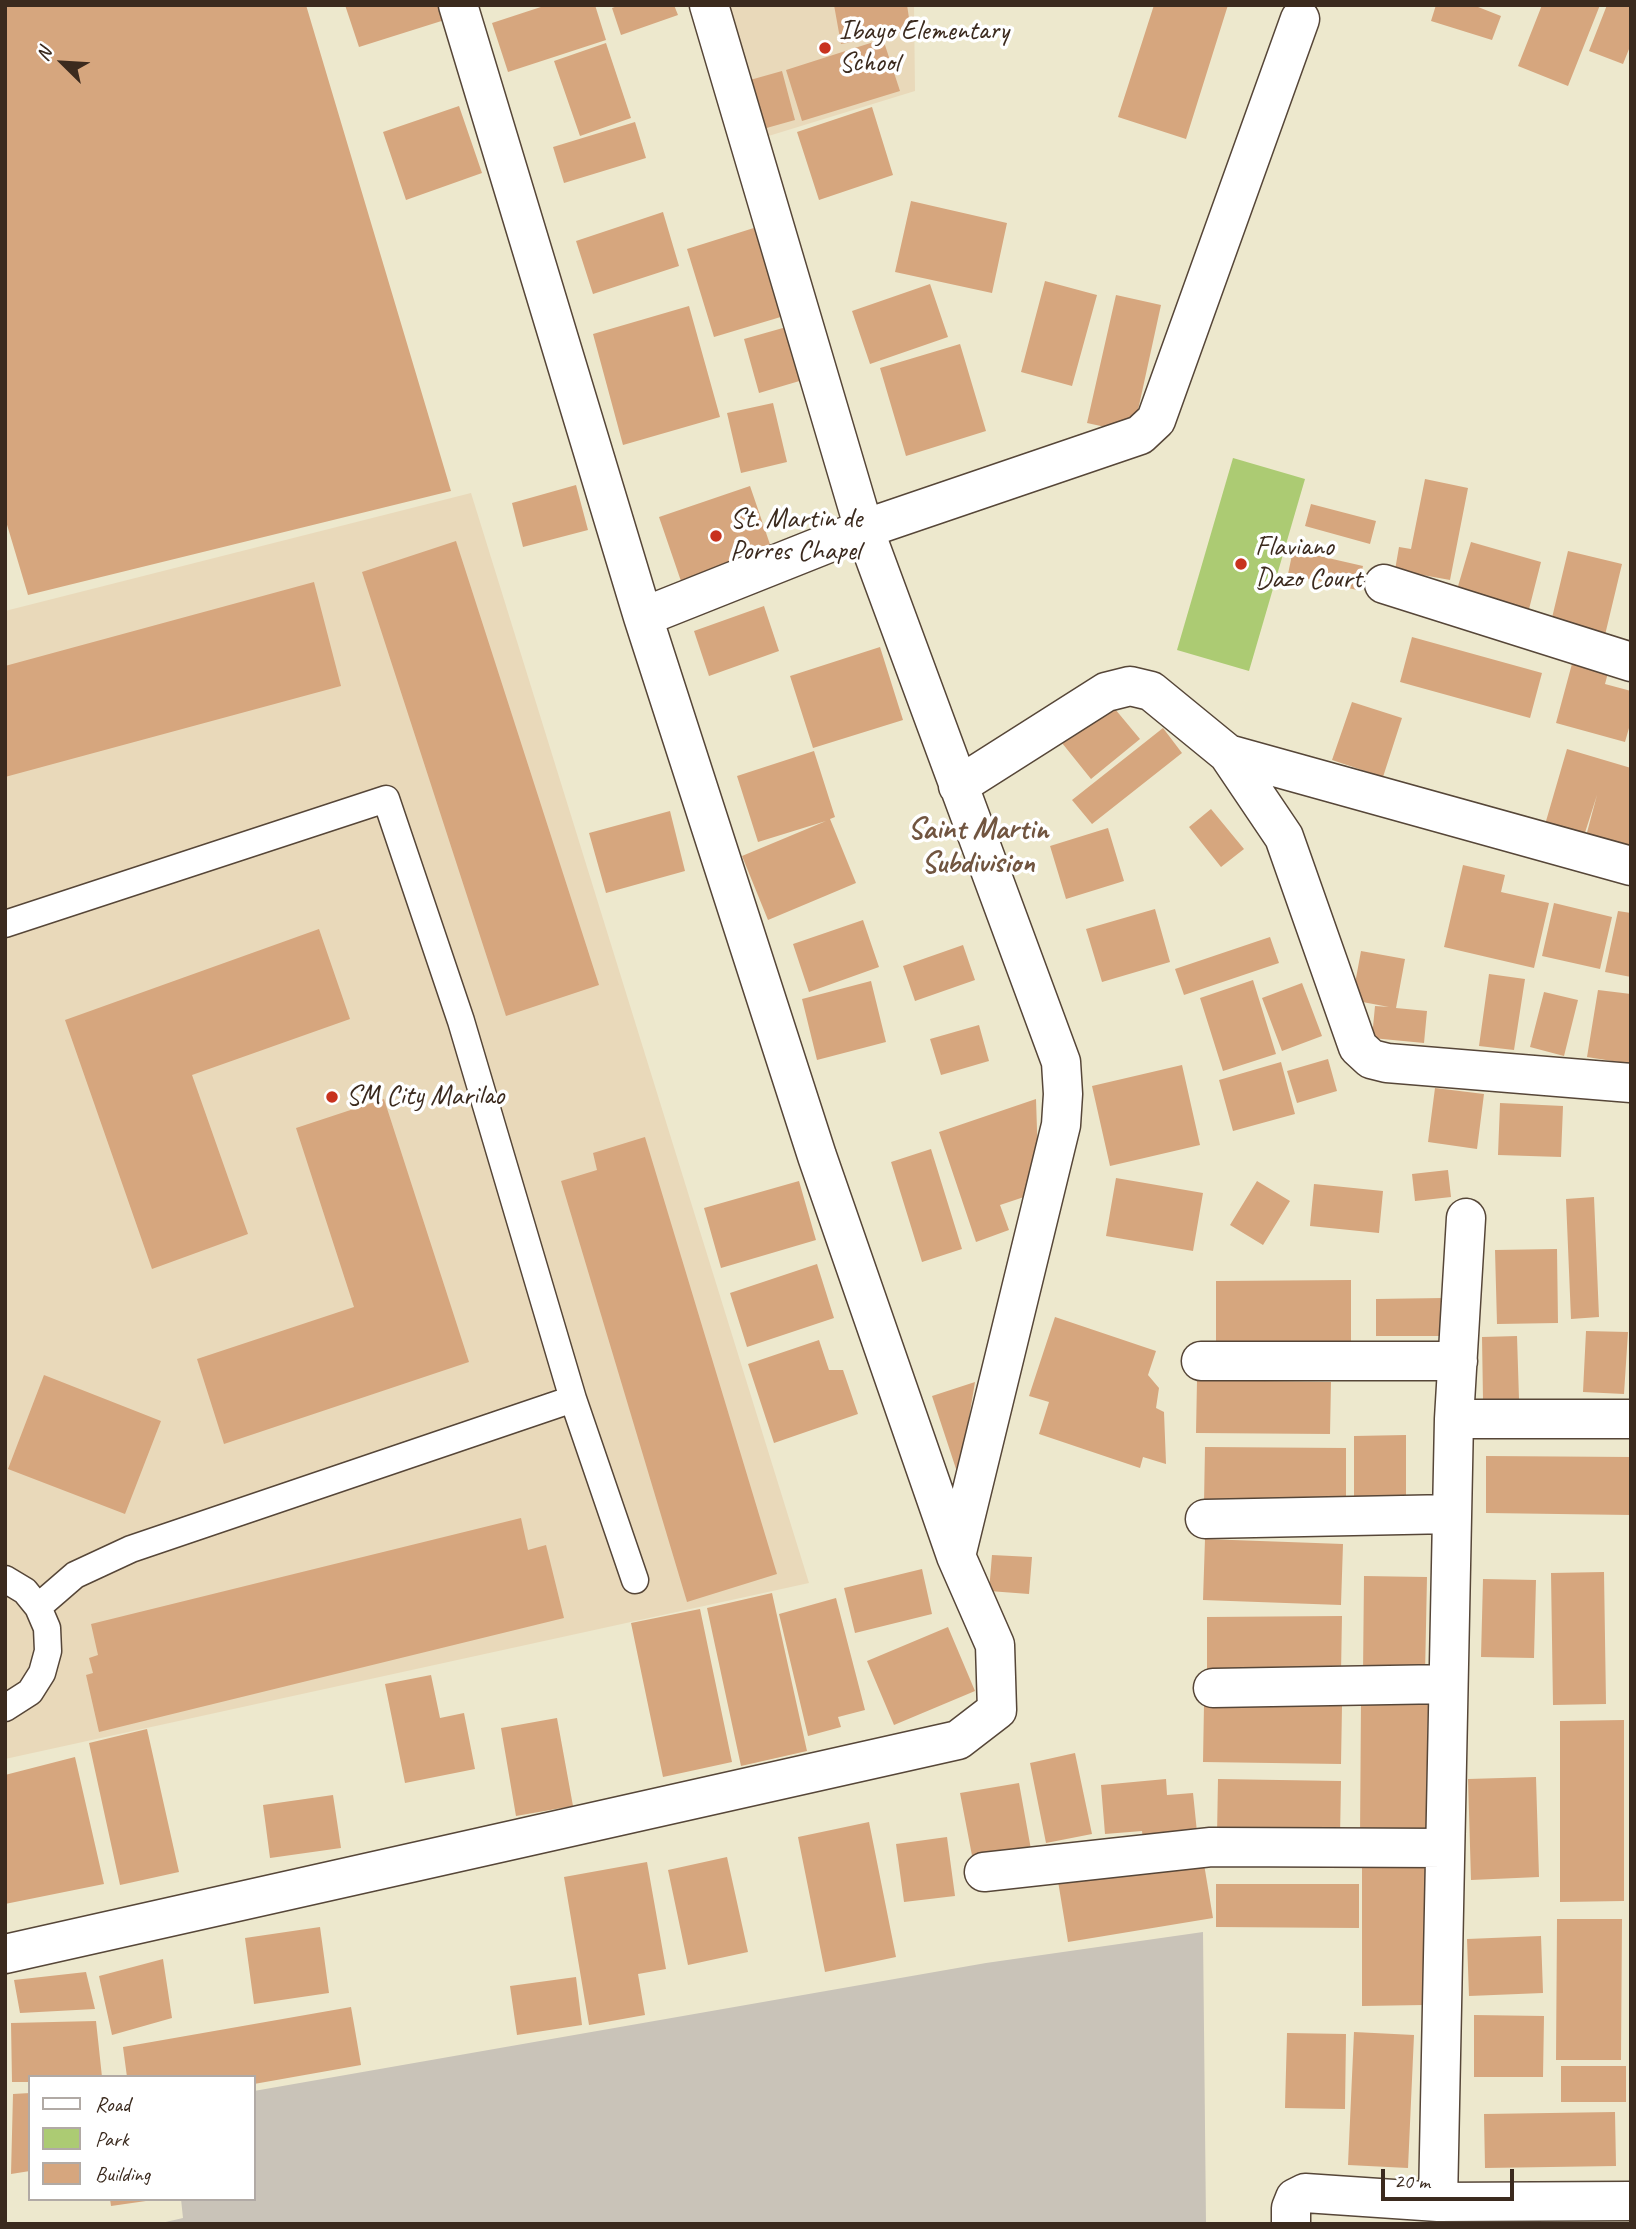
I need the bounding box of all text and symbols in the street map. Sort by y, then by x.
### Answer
place label: Ibayo Elementary School [839,15,1009,81]
north arrow [28,28,98,98]
marker: Ibayo Elementary School [817,40,833,56]
text: N [30,44,57,65]
place label: St. Martin de Porres Chapel [730,503,862,569]
marker: St. Martin de Porres Chapel [708,528,724,544]
place label: Flaviano Dazo Court [1255,531,1362,597]
marker: Flaviano Dazo Court [1233,556,1249,572]
district label: Saint Martin Subdivision [908,812,1048,882]
place label: SM City Marilao [346,1080,504,1114]
marker: SM City Marilao [324,1089,340,1105]
legend [28,2075,256,2201]
text: Road [95,2091,130,2117]
text: Park [95,2126,128,2152]
scale bar [1384,2156,1517,2200]
text: Building [95,2161,150,2187]
text: 20 m [1394,2168,1430,2194]

